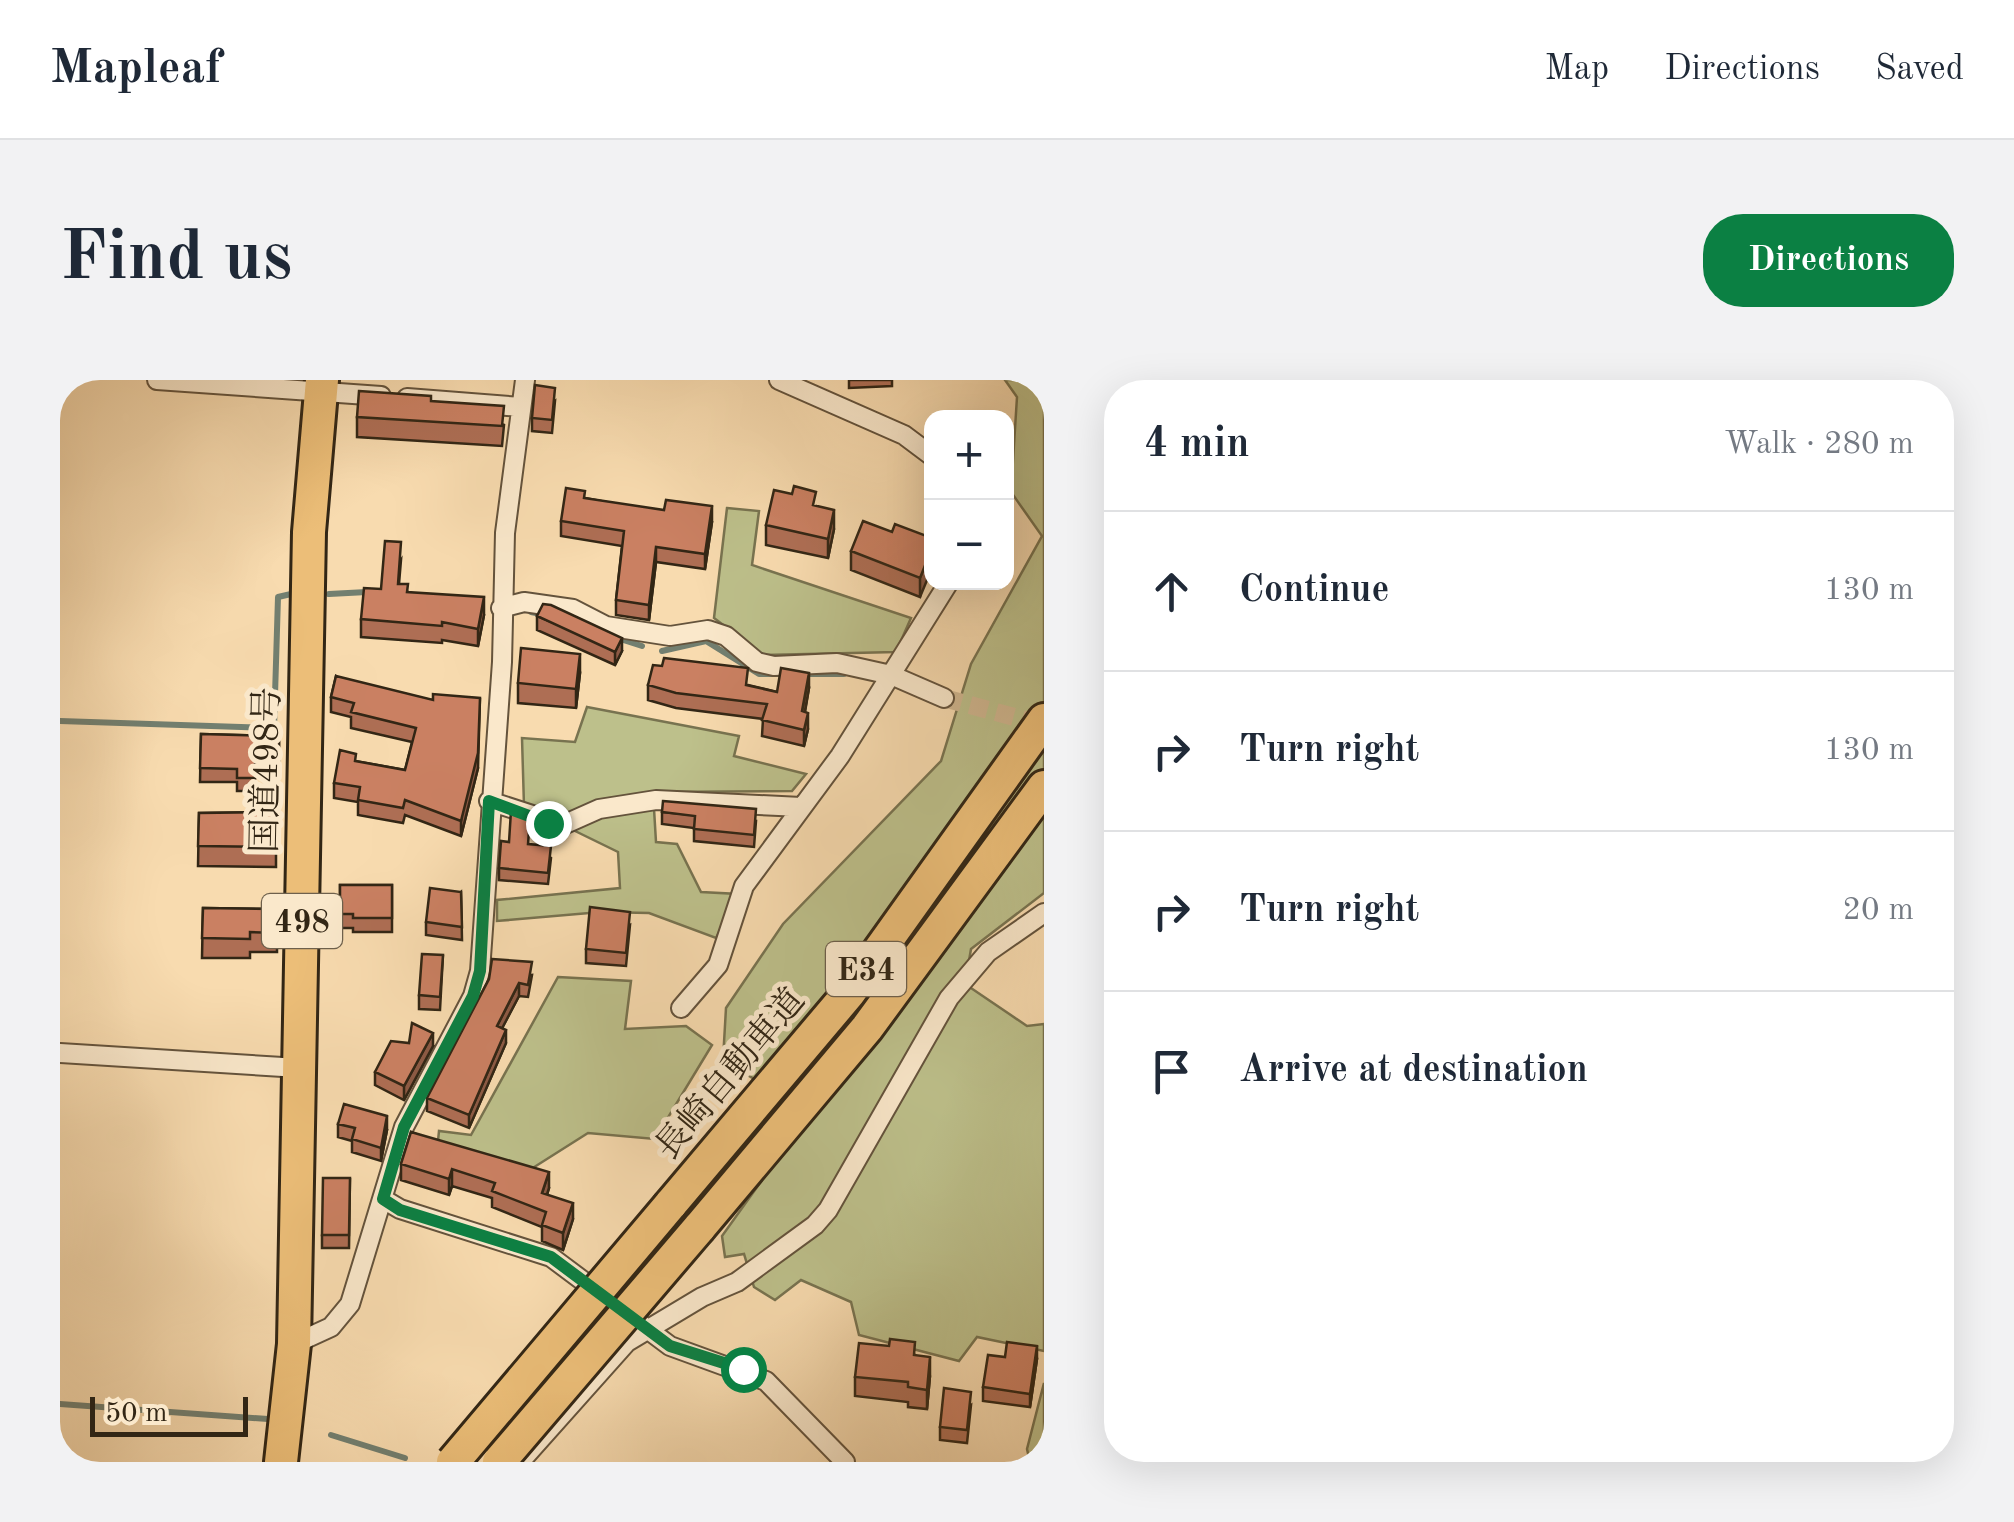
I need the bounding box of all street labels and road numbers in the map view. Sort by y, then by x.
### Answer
street label: 国道498号 [246,687,286,853]
road number: 498 [262,894,342,948]
road number: E34 [826,942,906,996]
street label: 長崎自動車道 [648,981,812,1166]

